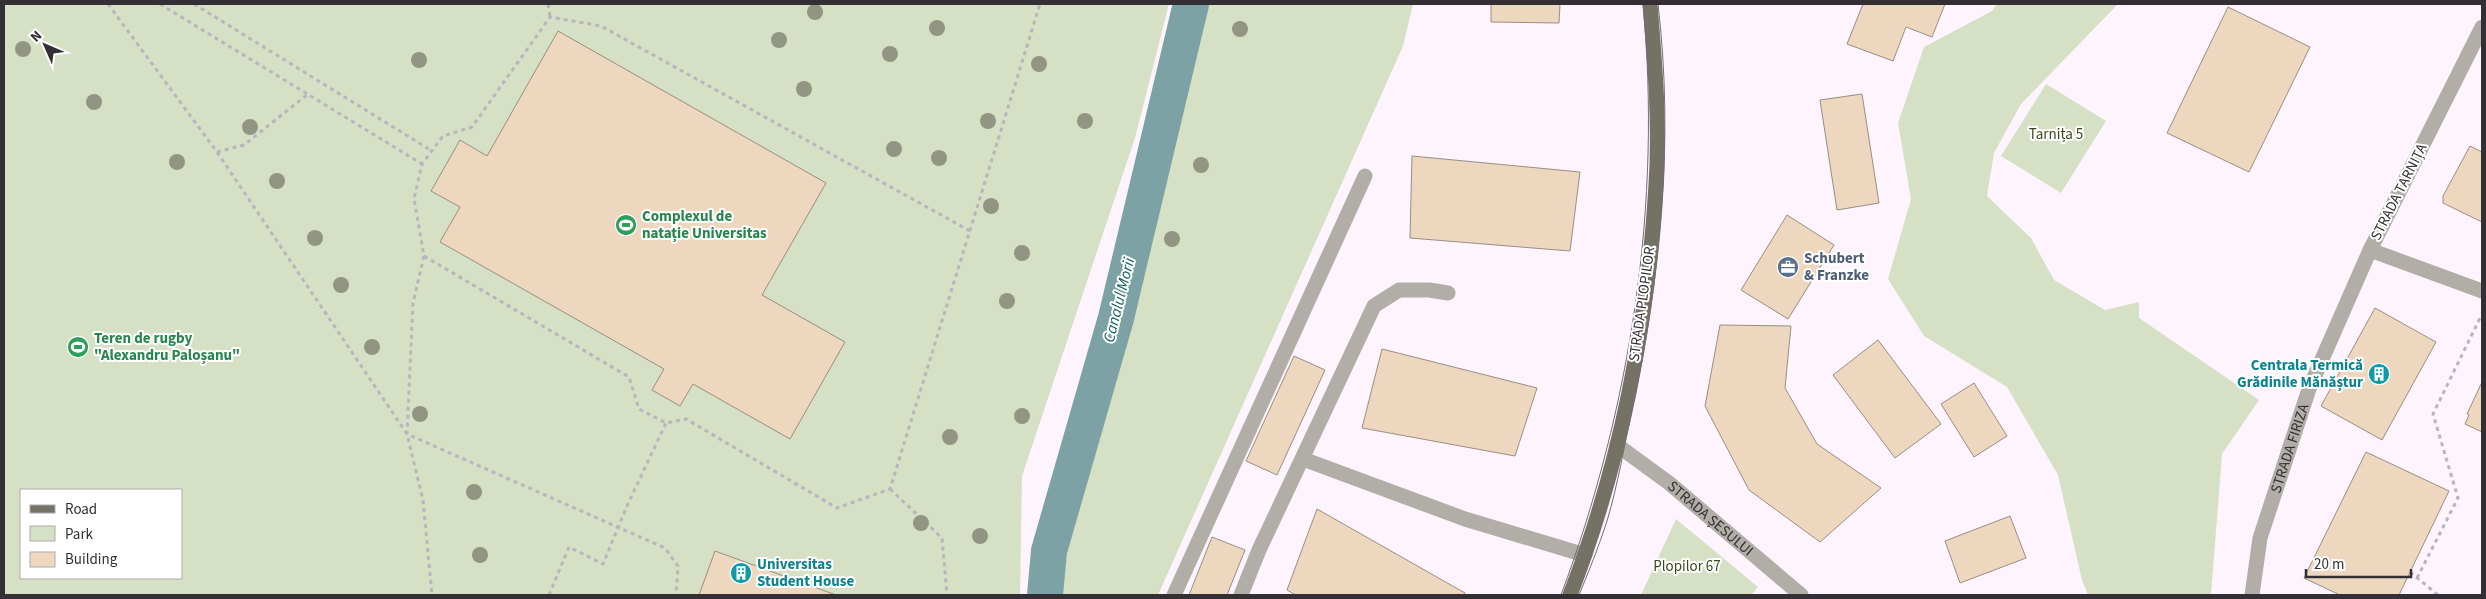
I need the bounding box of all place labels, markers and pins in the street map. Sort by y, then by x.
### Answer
place label: Complexul de natație Universitas [642,206,767,244]
sports icon: Complexul de natație Universitas [614,213,638,237]
place label: Schubert & Franzke [1804,248,1869,286]
office icon: Schubert & Franzke [1776,255,1800,279]
place label: Teren de rugby "Alexandru Paloșanu" [94,328,240,366]
sports icon: Teren de rugby "Alexandru Paloșanu" [66,335,90,359]
place label: Centrala Termică Grădinile Mănăștur [2237,355,2363,393]
building icon: Centrala Termică Grădinile Mănăștur [2367,362,2391,386]
place label: Universitas Student House [757,554,854,592]
building icon: Universitas Student House [729,561,753,585]

